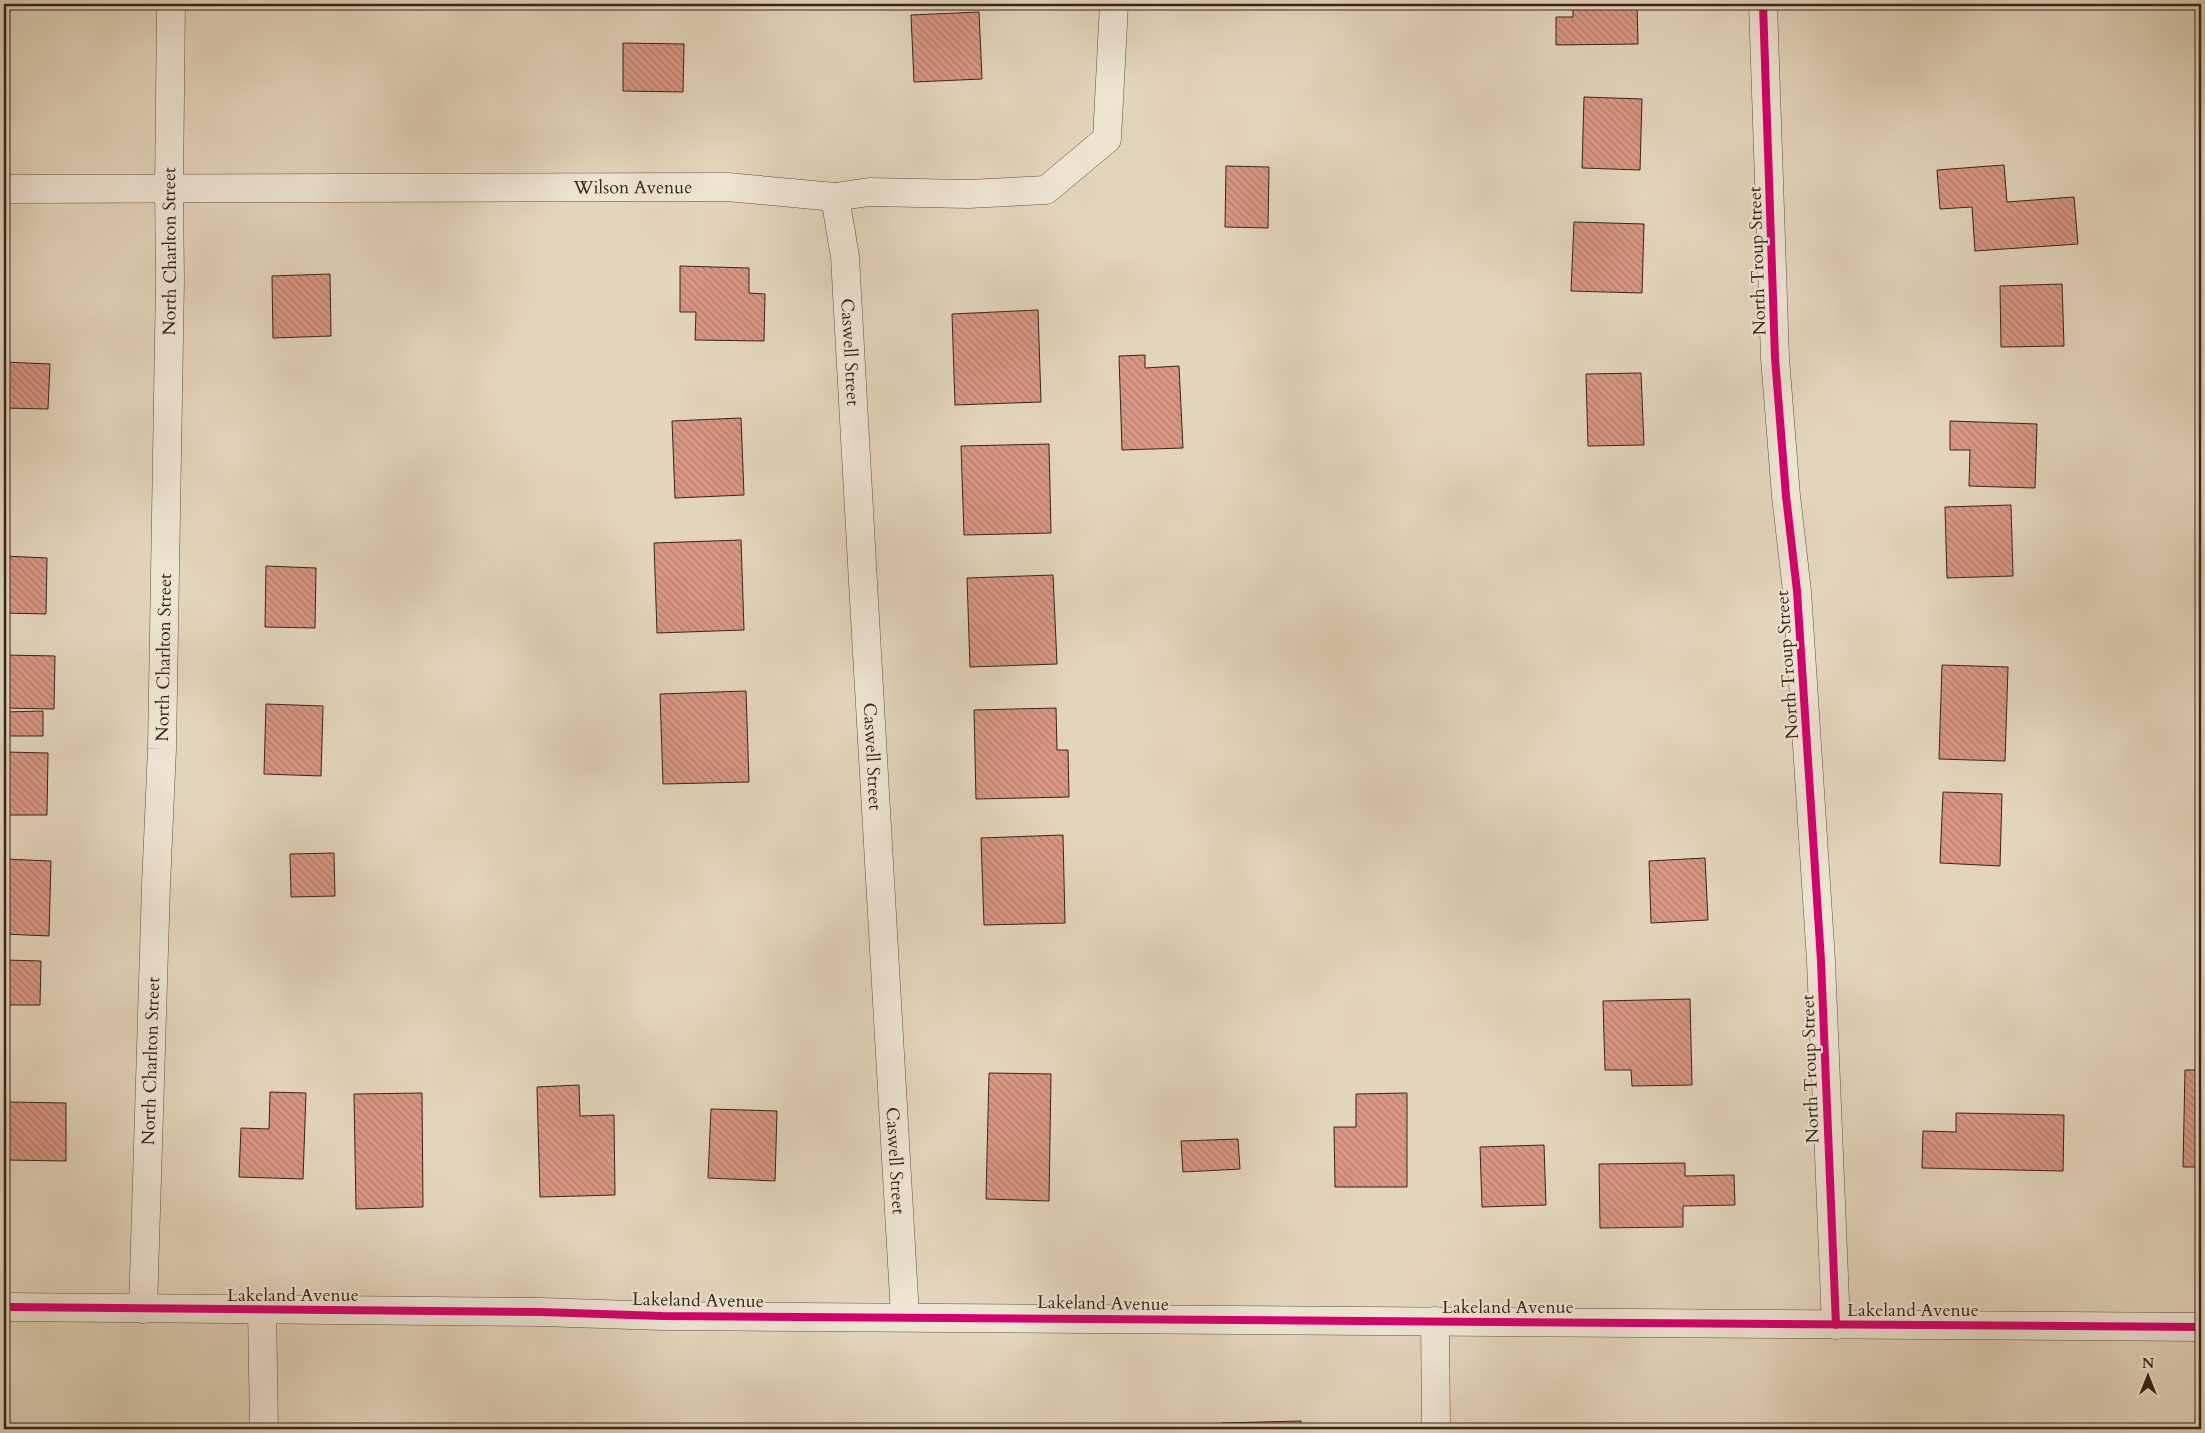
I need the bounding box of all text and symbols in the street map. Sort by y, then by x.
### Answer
street label: North Charlton Street [157,167,183,336]
street label: Wilson Avenue [573,175,692,200]
street label: North Troup Street [1742,186,1773,336]
street label: Caswell Street [834,298,865,407]
street label: North Charlton Street [150,573,178,742]
street label: North Troup Street [1770,589,1805,740]
street label: Caswell Street [857,702,888,811]
street label: North Charlton Street [136,976,166,1146]
street label: North Troup Street [1795,994,1826,1144]
street label: Caswell Street [879,1106,911,1216]
street label: Lakeland Avenue [227,1283,359,1308]
street label: Lakeland Avenue [632,1287,764,1314]
street label: Lakeland Avenue [1037,1290,1169,1317]
street label: Lakeland Avenue [1442,1295,1574,1320]
street label: Lakeland Avenue [1847,1298,1979,1323]
north arrow [2122,1350,2172,1400]
text: N [2142,1354,2154,1373]

